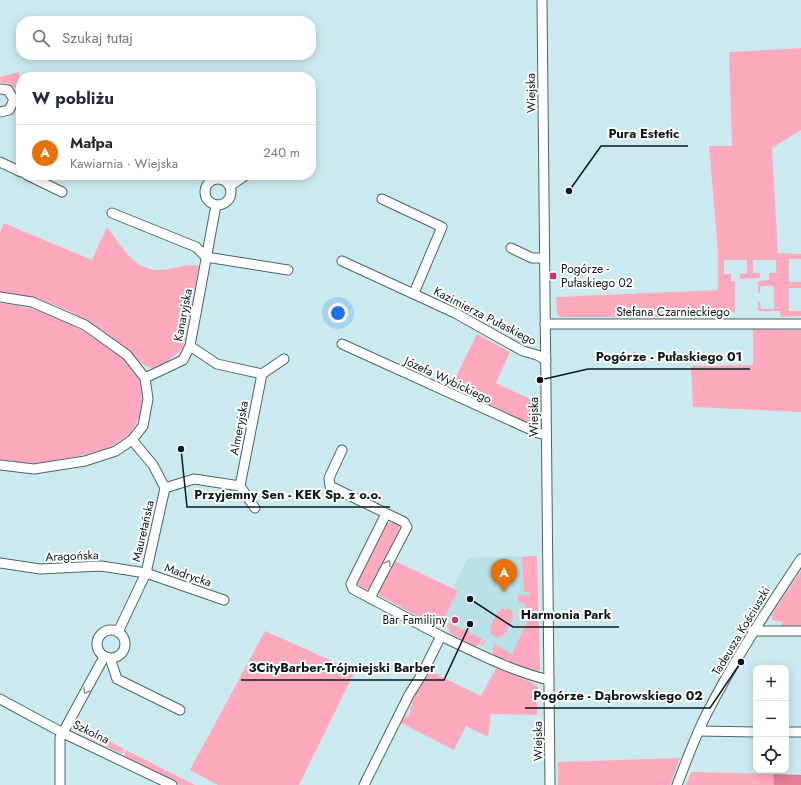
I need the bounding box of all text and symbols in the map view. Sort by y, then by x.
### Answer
search box [16,16,316,60]
icon: search [30,27,52,49]
text: Szukaj tutaj [62,27,133,49]
street label: Wiejska [522,73,540,113]
text: W pobliżu [32,86,114,110]
callout: Pura Estetic [601,121,688,146]
text: Pura Estetic [608,124,680,143]
text: Małpa [70,132,113,154]
text: A [40,143,50,162]
text: 240 m [263,143,300,162]
text: Kawiarnia · Wiejska [70,154,178,173]
place label: Pogórze - Pułaskiego 02 [561,260,633,292]
marker: Pogórze - Pułaskiego 02 [548,271,558,281]
street label: Kazimierza Pułaskiego [430,282,540,350]
street label: Kanaryjska [169,287,197,343]
your location [328,303,348,323]
street label: Stefana Czarnieckiego [616,303,730,321]
callout: Pogórze - Pułaskiego 01 [588,344,750,369]
text: Pogórze - Pułaskiego 01 [596,347,742,366]
street label: Józefa Wybickiego [400,351,495,408]
street label: Wiejska [525,397,543,437]
street label: Almeryjska [225,399,253,457]
callout: Przyjemny Sen - KEK Sp. z o.o. [187,482,390,507]
text: Przyjemny Sen - KEK Sp. z o.o. [194,485,382,504]
street label: Mauretańska [127,498,159,564]
street label: Aragońska [45,546,99,566]
street label: Madrycka [162,559,214,592]
pin: A [491,559,517,592]
one-way arrow [383,560,391,568]
street label: Tadeusza Kościuszki [707,583,775,679]
callout: Harmonia Park [513,602,619,627]
text: Harmonia Park [521,605,612,624]
place label: Bar Familijny [383,611,448,629]
marker: Bar Familijny [450,615,460,625]
callout: 3CityBarber-Trójmiejski Barber [241,655,444,680]
text: 3CityBarber-Trójmiejski Barber [249,658,436,677]
map controls [753,665,789,773]
button: + [753,665,789,701]
callout: Pogórze - Dąbrowskiego 02 [525,683,710,708]
text: Pogórze - Dąbrowskiego 02 [533,686,703,705]
one-way arrow [83,687,90,694]
button: − [753,701,789,737]
street label: Szkolna [70,715,112,749]
street label: Wiejska [529,721,547,761]
button: locate [753,737,789,773]

